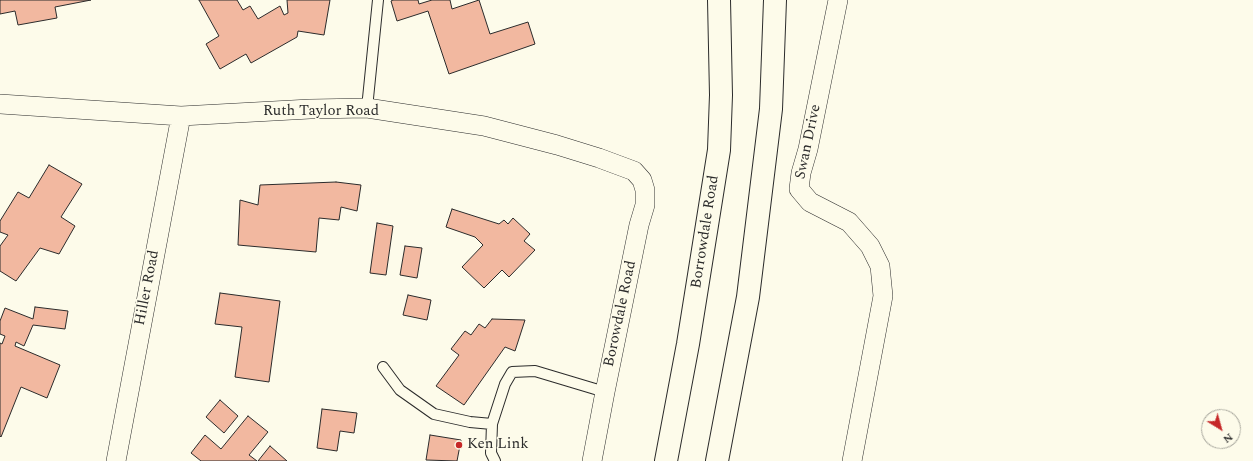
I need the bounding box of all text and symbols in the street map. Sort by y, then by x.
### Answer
street label: Ruth Taylor Road [263,103,379,121]
street label: Swan Drive [792,103,826,181]
street label: Borrowdale Road [688,174,724,290]
street label: Hiller Road [132,249,164,327]
street label: Borowdale Road [601,259,641,369]
north arrow [1201,409,1241,449]
text: N [1219,429,1237,448]
place label: Ken Link [467,436,528,454]
marker: Ken Link [454,440,464,450]

